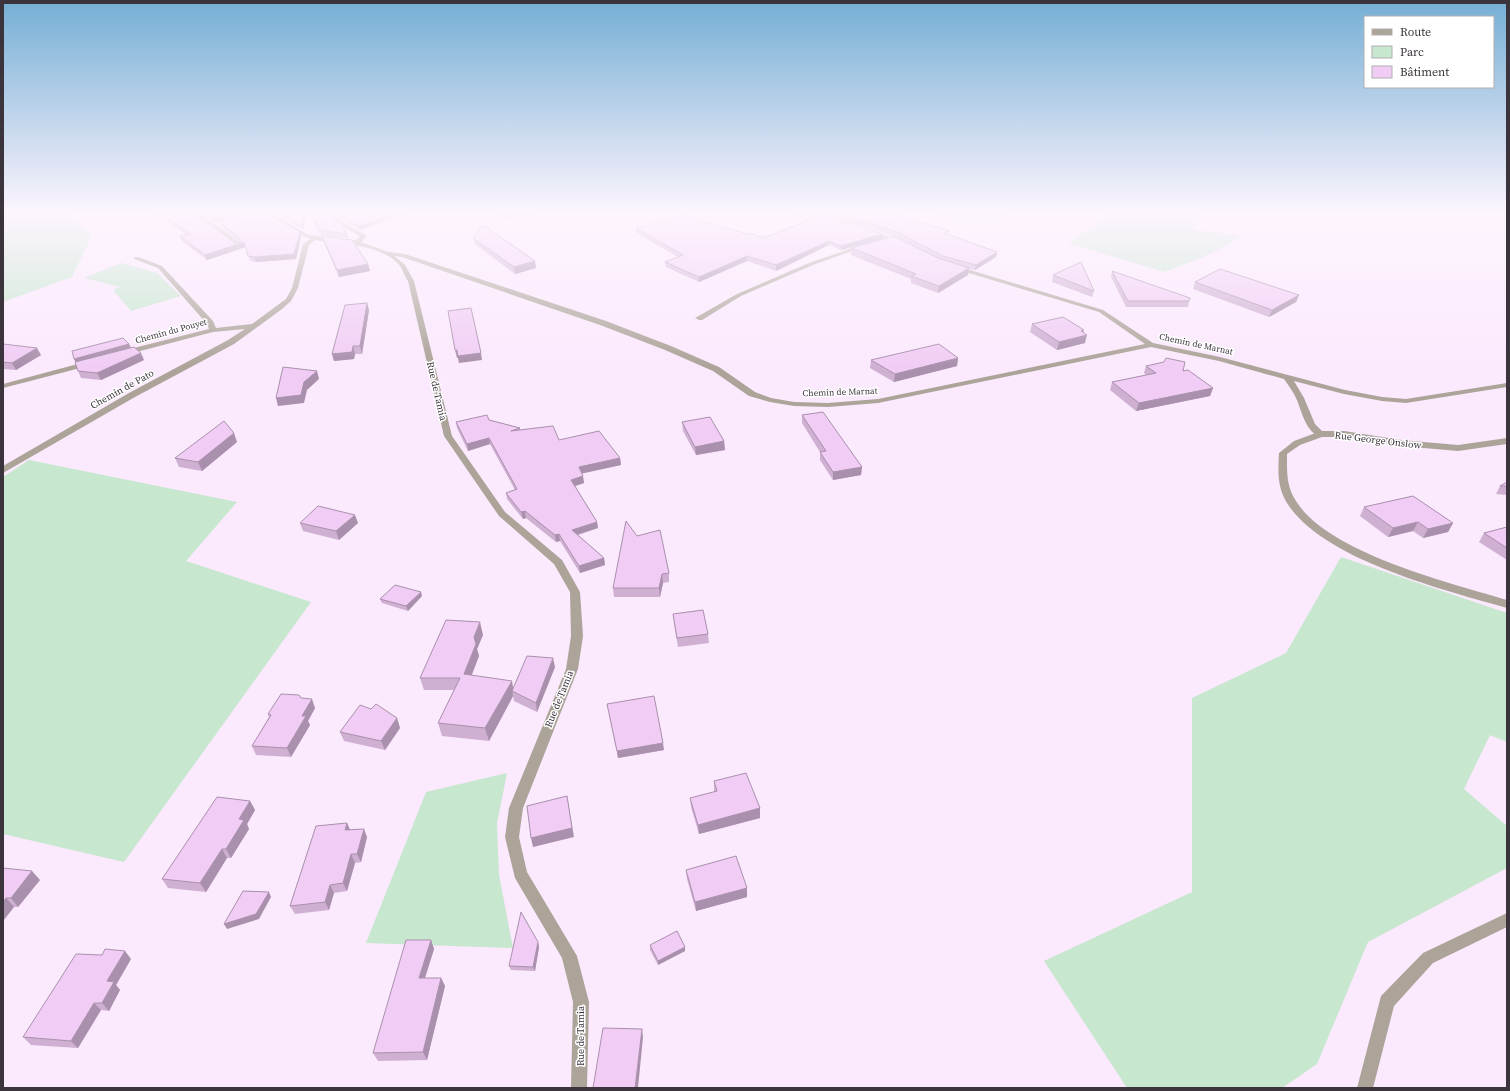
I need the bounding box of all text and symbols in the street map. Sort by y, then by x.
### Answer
legend [1364,16,1494,88]
text: Route [1400,24,1431,40]
text: Parc [1400,44,1424,60]
text: Bâtiment [1400,64,1449,80]
street label: Chemin du Pouyet [134,316,208,346]
street label: Chemin de Marnat [1158,330,1234,358]
street label: Rue de Tamia [424,360,450,423]
street label: Chemin de Pato [88,366,156,412]
street label: Chemin de Marnat [802,385,878,399]
street label: Rue George Onslow [1334,428,1422,452]
street label: Rue de Tamia [542,668,577,729]
street label: Rue de Tamia [574,1005,587,1066]

